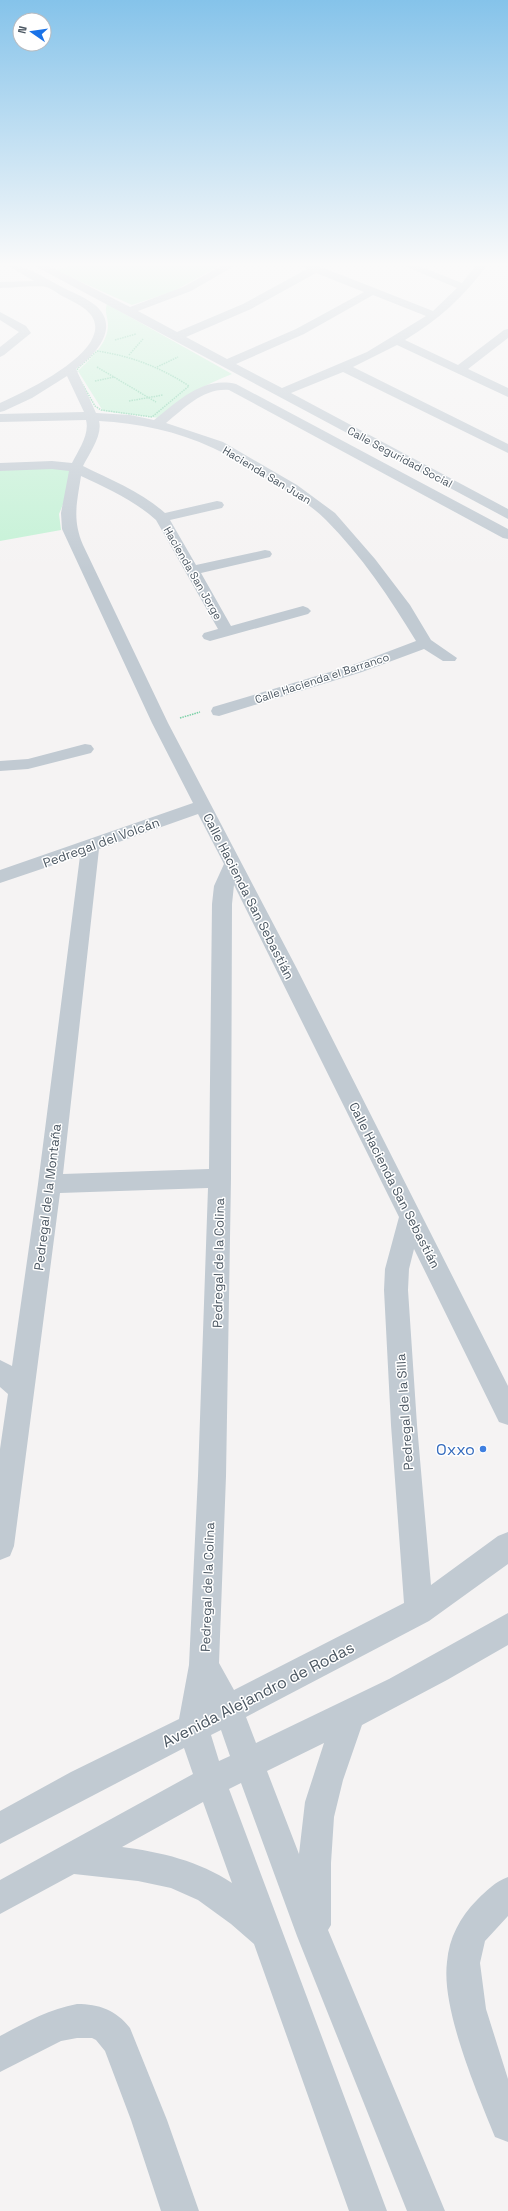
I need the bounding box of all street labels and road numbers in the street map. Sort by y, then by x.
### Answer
street label: Calle Seguridad Social [345,423,455,491]
street label: Hacienda San Juan [220,443,314,507]
street label: Hacienda San Jorge [161,524,225,622]
street label: Calle Hacienda el Barranco [253,650,391,706]
street label: Calle Hacienda San Sebastián [199,810,298,982]
street label: Pedregal del Volcán [41,813,162,871]
street label: Calle Hacienda San Sebastián [345,1099,444,1271]
street label: Pedregal de la Montaña [30,1122,65,1271]
street label: Pedregal de la Colina [209,1197,228,1328]
street label: Pedregal de la Silla [392,1353,417,1471]
street label: Pedregal de la Colina [197,1521,218,1652]
street label: Avenida Alejandro de Rodas [159,1637,358,1752]

